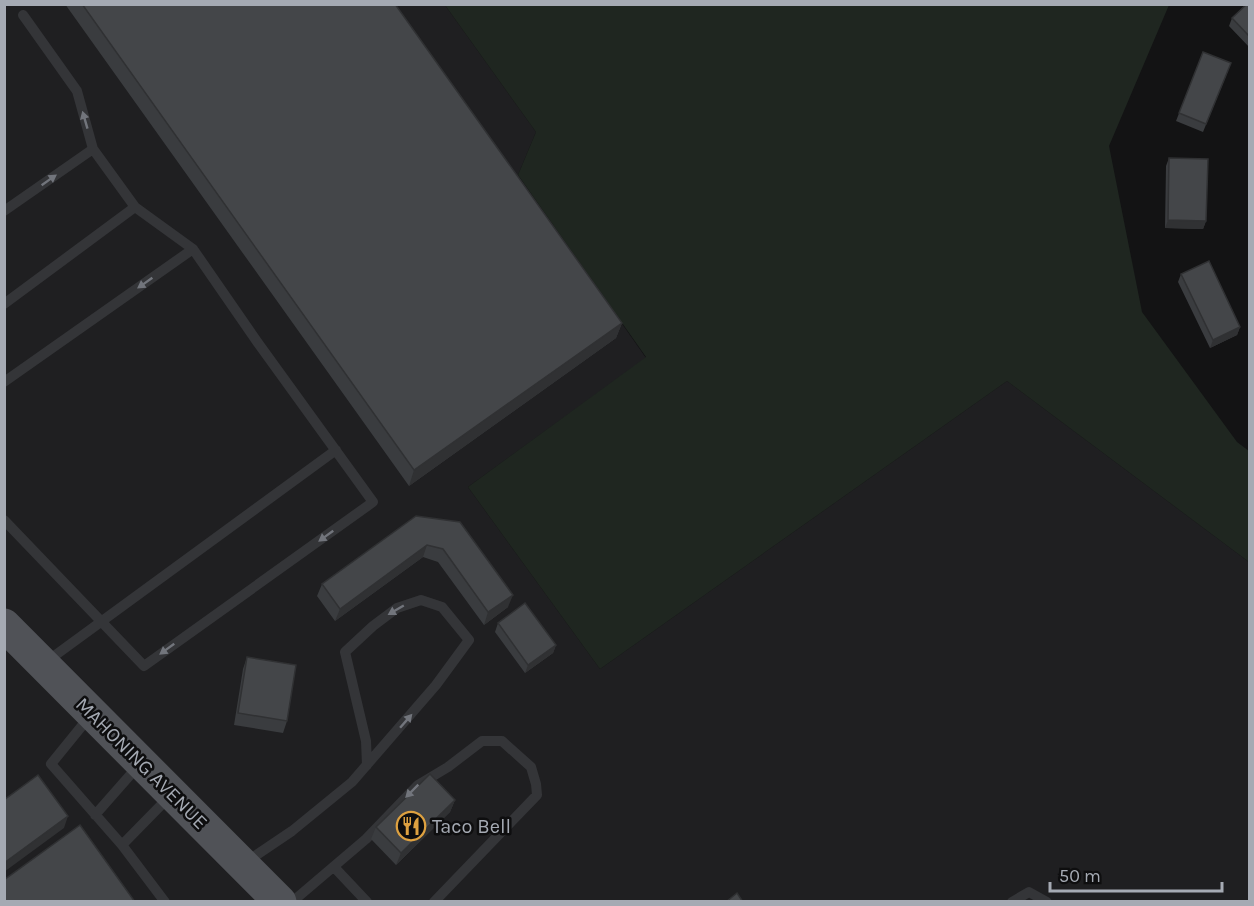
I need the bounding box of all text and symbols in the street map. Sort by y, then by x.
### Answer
one-way arrow [80,111,89,129]
one-way arrow [40,174,56,186]
one-way arrow [138,277,154,289]
one-way arrow [318,530,334,542]
one-way arrow [387,605,404,615]
one-way arrow [160,643,176,655]
street label: MAHONING AVENUE [71,693,212,834]
one-way arrow [399,713,412,729]
one-way arrow [405,784,419,798]
restaurant icon: Taco Bell [395,810,427,842]
place label: Taco Bell [432,815,511,838]
scale bar [1050,855,1222,893]
text: 50 m [1059,865,1101,887]

